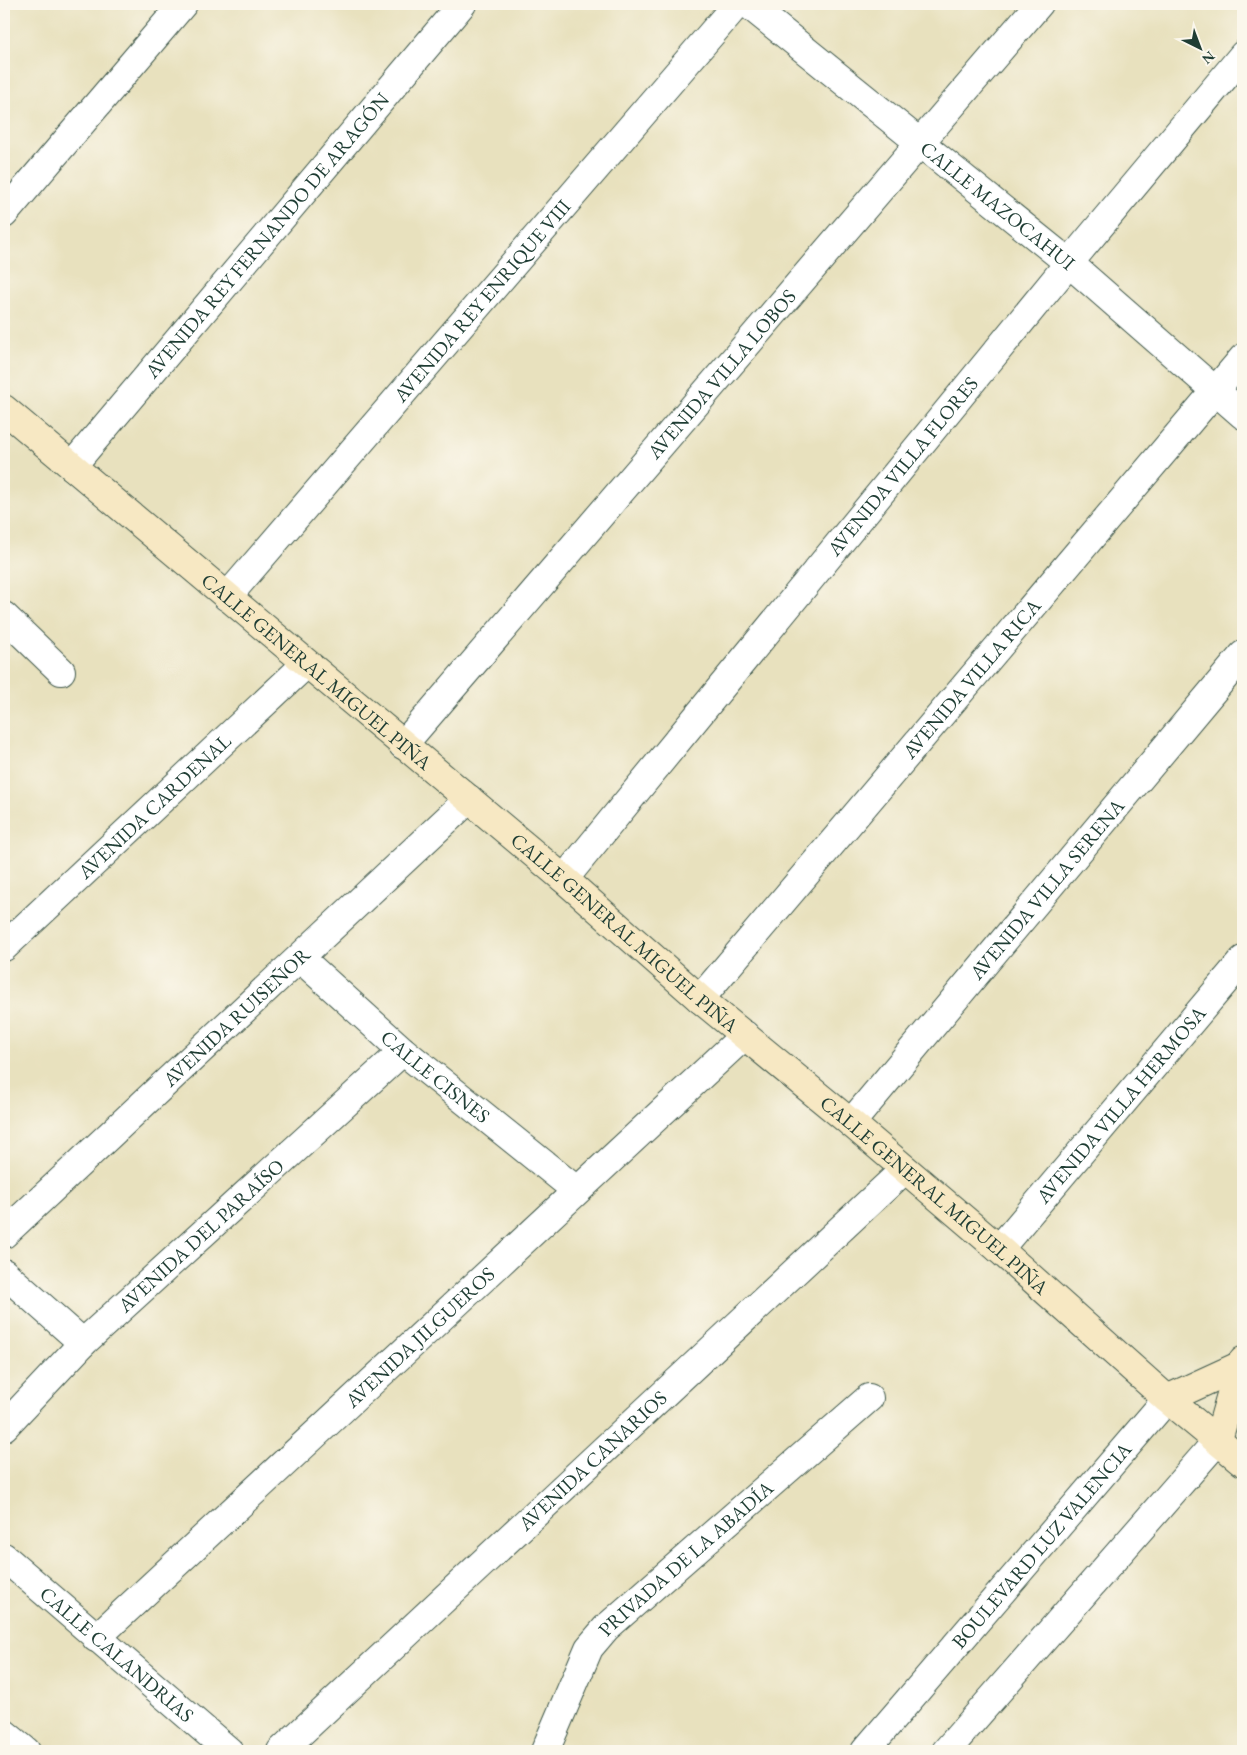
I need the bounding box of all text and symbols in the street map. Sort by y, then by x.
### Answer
north arrow [1174,22,1224,72]
text: N [1198,47,1219,69]
street label: AVENIDA REY FERNANDO DE ARAGÓN [138,87,395,384]
street label: CALLE MAZOCAHUI [915,135,1081,276]
street label: AVENIDA REY ENRIQUE VIII [387,194,576,408]
street label: AVENIDA VILLA LOBOS [641,284,802,465]
street label: AVENIDA VILLA FLORES [821,371,984,562]
street label: CALLE GENERAL MIGUEL PIÑA [196,567,437,776]
street label: AVENIDA VILLA RICA [896,593,1047,765]
street label: AVENIDA CARDENAL [71,728,237,885]
street label: AVENIDA VILLA SERENA [963,793,1130,986]
street label: CALLE GENERAL MIGUEL PIÑA [505,827,744,1038]
street label: AVENIDA RUISEÑOR [156,941,316,1093]
street label: AVENIDA VILLA HERMOSA [1030,1000,1212,1209]
street label: CALLE CISNES [375,1024,495,1129]
street label: CALLE GENERAL MIGUEL PIÑA [815,1090,1054,1300]
street label: AVENIDA DEL PARAÍSO [112,1153,290,1319]
street label: AVENIDA JILGUEROS [339,1261,500,1414]
street label: AVENIDA CANARIOS [512,1385,672,1537]
street label: BOULEVARD LUZ VALENCIA [946,1437,1137,1654]
street label: PRIVADA DE LA ABADÍA [592,1475,779,1641]
street label: CALLE CALANDRIAS [34,1581,199,1728]

